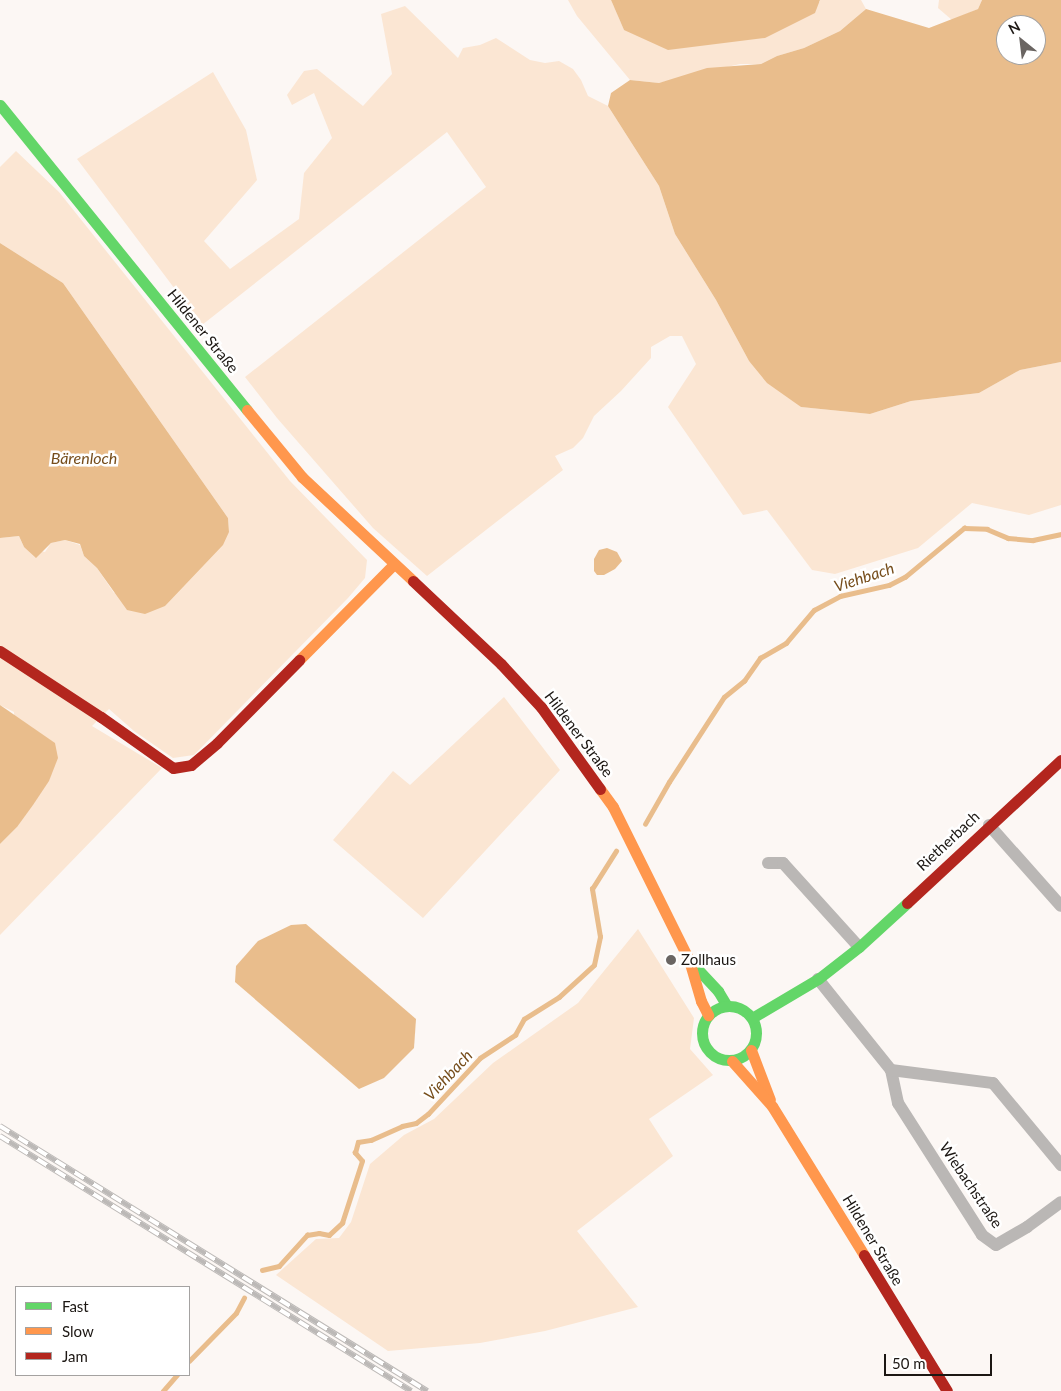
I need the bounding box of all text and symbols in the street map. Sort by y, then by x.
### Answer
north arrow [996,15,1046,65]
text: N [1005,17,1023,37]
street label: Hildener Straße [164,285,242,377]
water label: Bärenloch [51,448,117,468]
water label: Viehbach [831,558,897,596]
street label: Hildener Straße [541,687,617,781]
street label: Rietherbach [913,807,983,875]
place label: Zollhaus [681,951,736,969]
marker: Zollhaus [665,954,677,966]
water label: Viehbach [420,1046,476,1104]
street label: Wiebachstraße [936,1139,1006,1231]
street label: Hildener Straße [839,1191,907,1289]
legend [15,1286,190,1376]
text: Fast [62,1297,89,1315]
text: Slow [62,1322,94,1340]
scale bar [886,1344,994,1376]
text: Jam [62,1347,88,1365]
text: 50 m [892,1354,926,1372]

